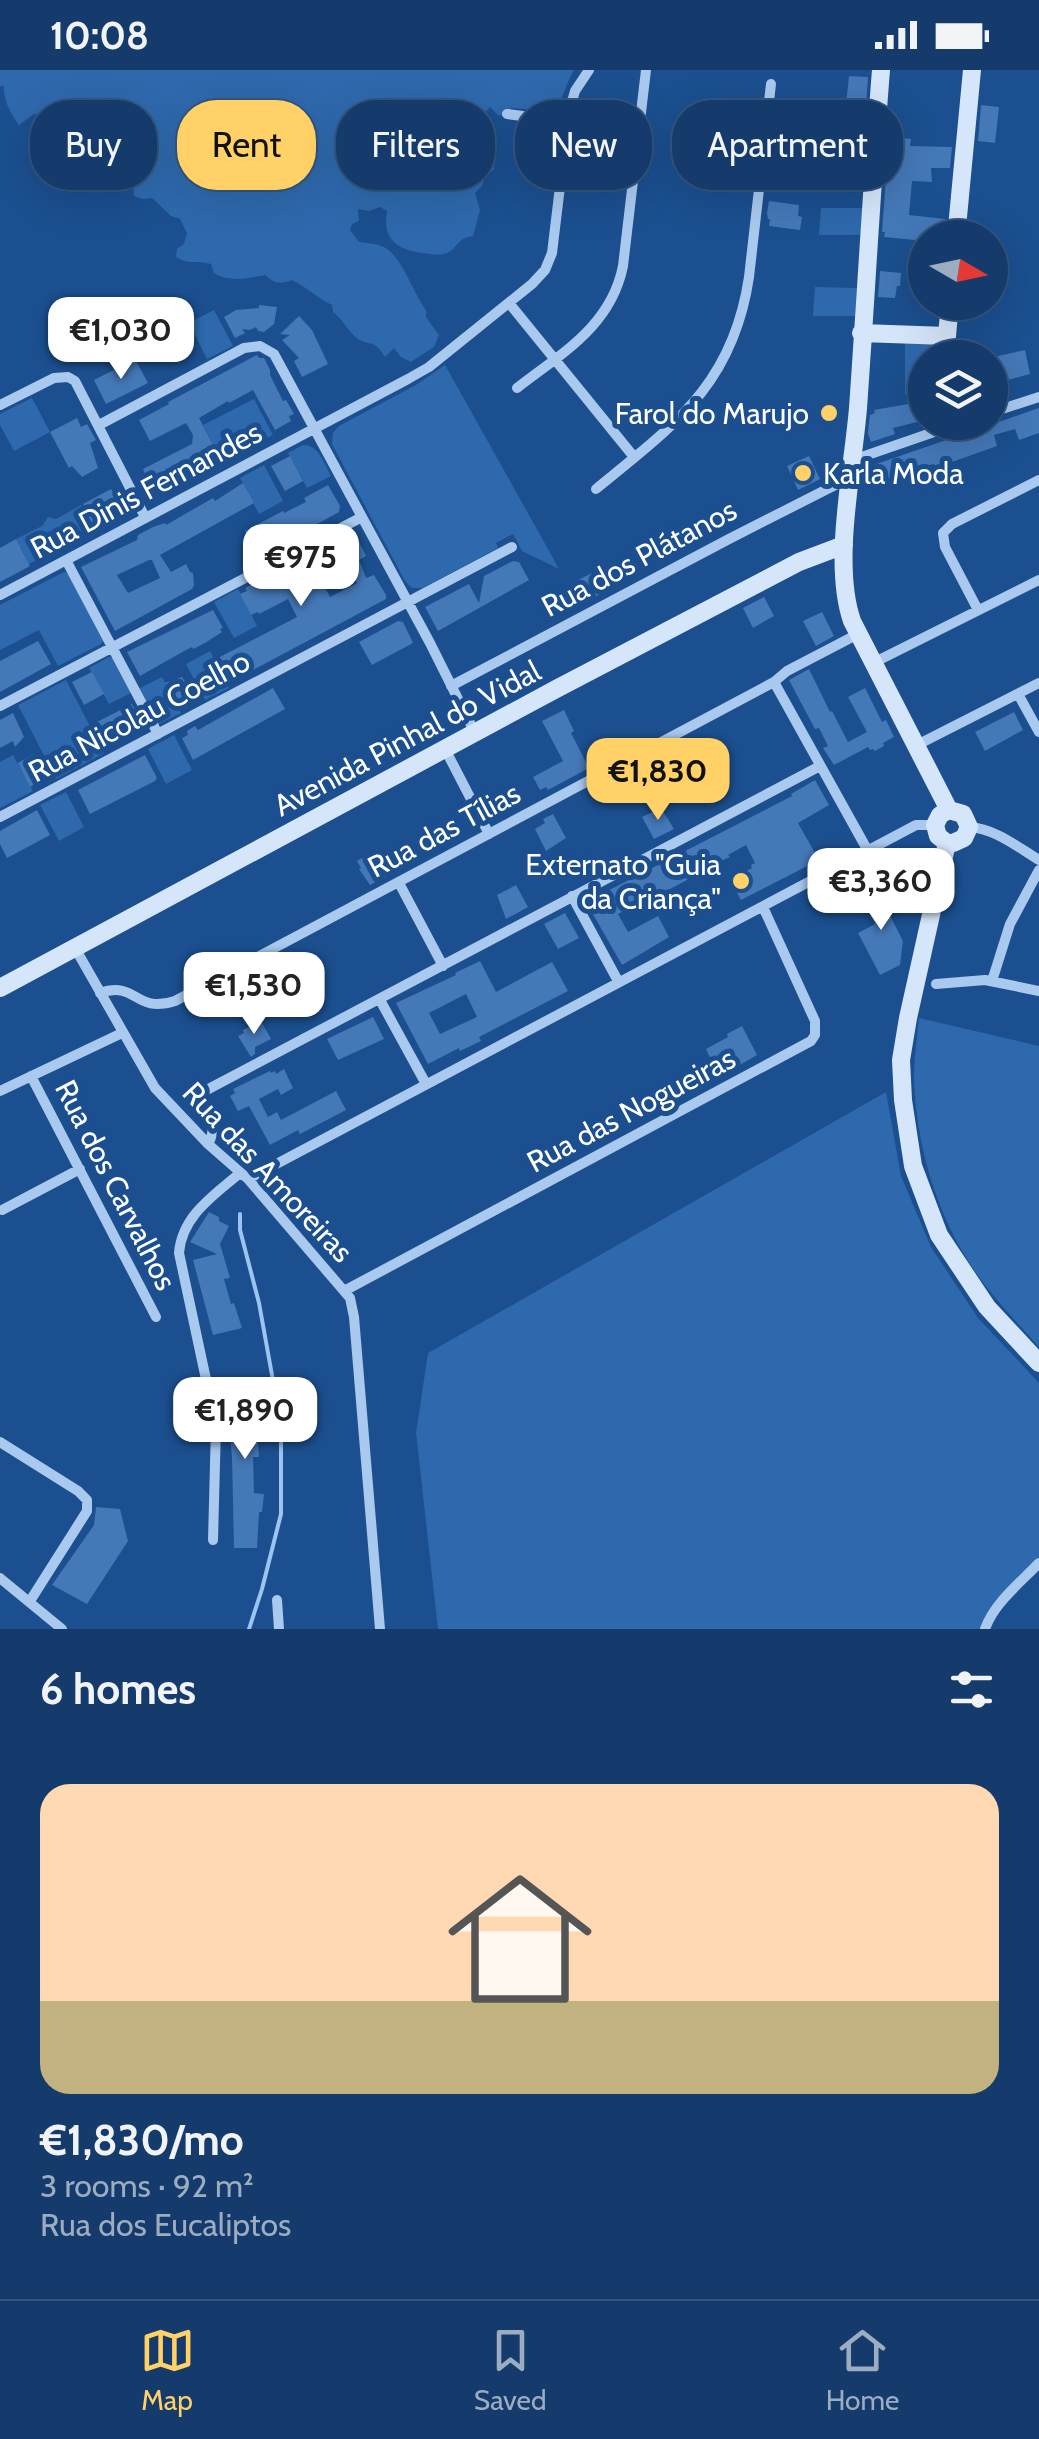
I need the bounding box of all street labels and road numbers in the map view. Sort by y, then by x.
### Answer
street label: Rua Dinis Fernandes [24,413,268,567]
street label: Rua dos Plátanos [535,491,743,625]
street label: Rua Nicolau Coelho [22,642,256,790]
street label: Avenida Pinhal do Vidal [267,652,547,824]
street label: Rua das Tílias [361,774,527,886]
street label: Rua das Nogueiras [521,1040,741,1180]
street label: Rua dos Carvalhos [47,1074,185,1296]
street label: Rua das Amoreiras [175,1074,361,1270]

